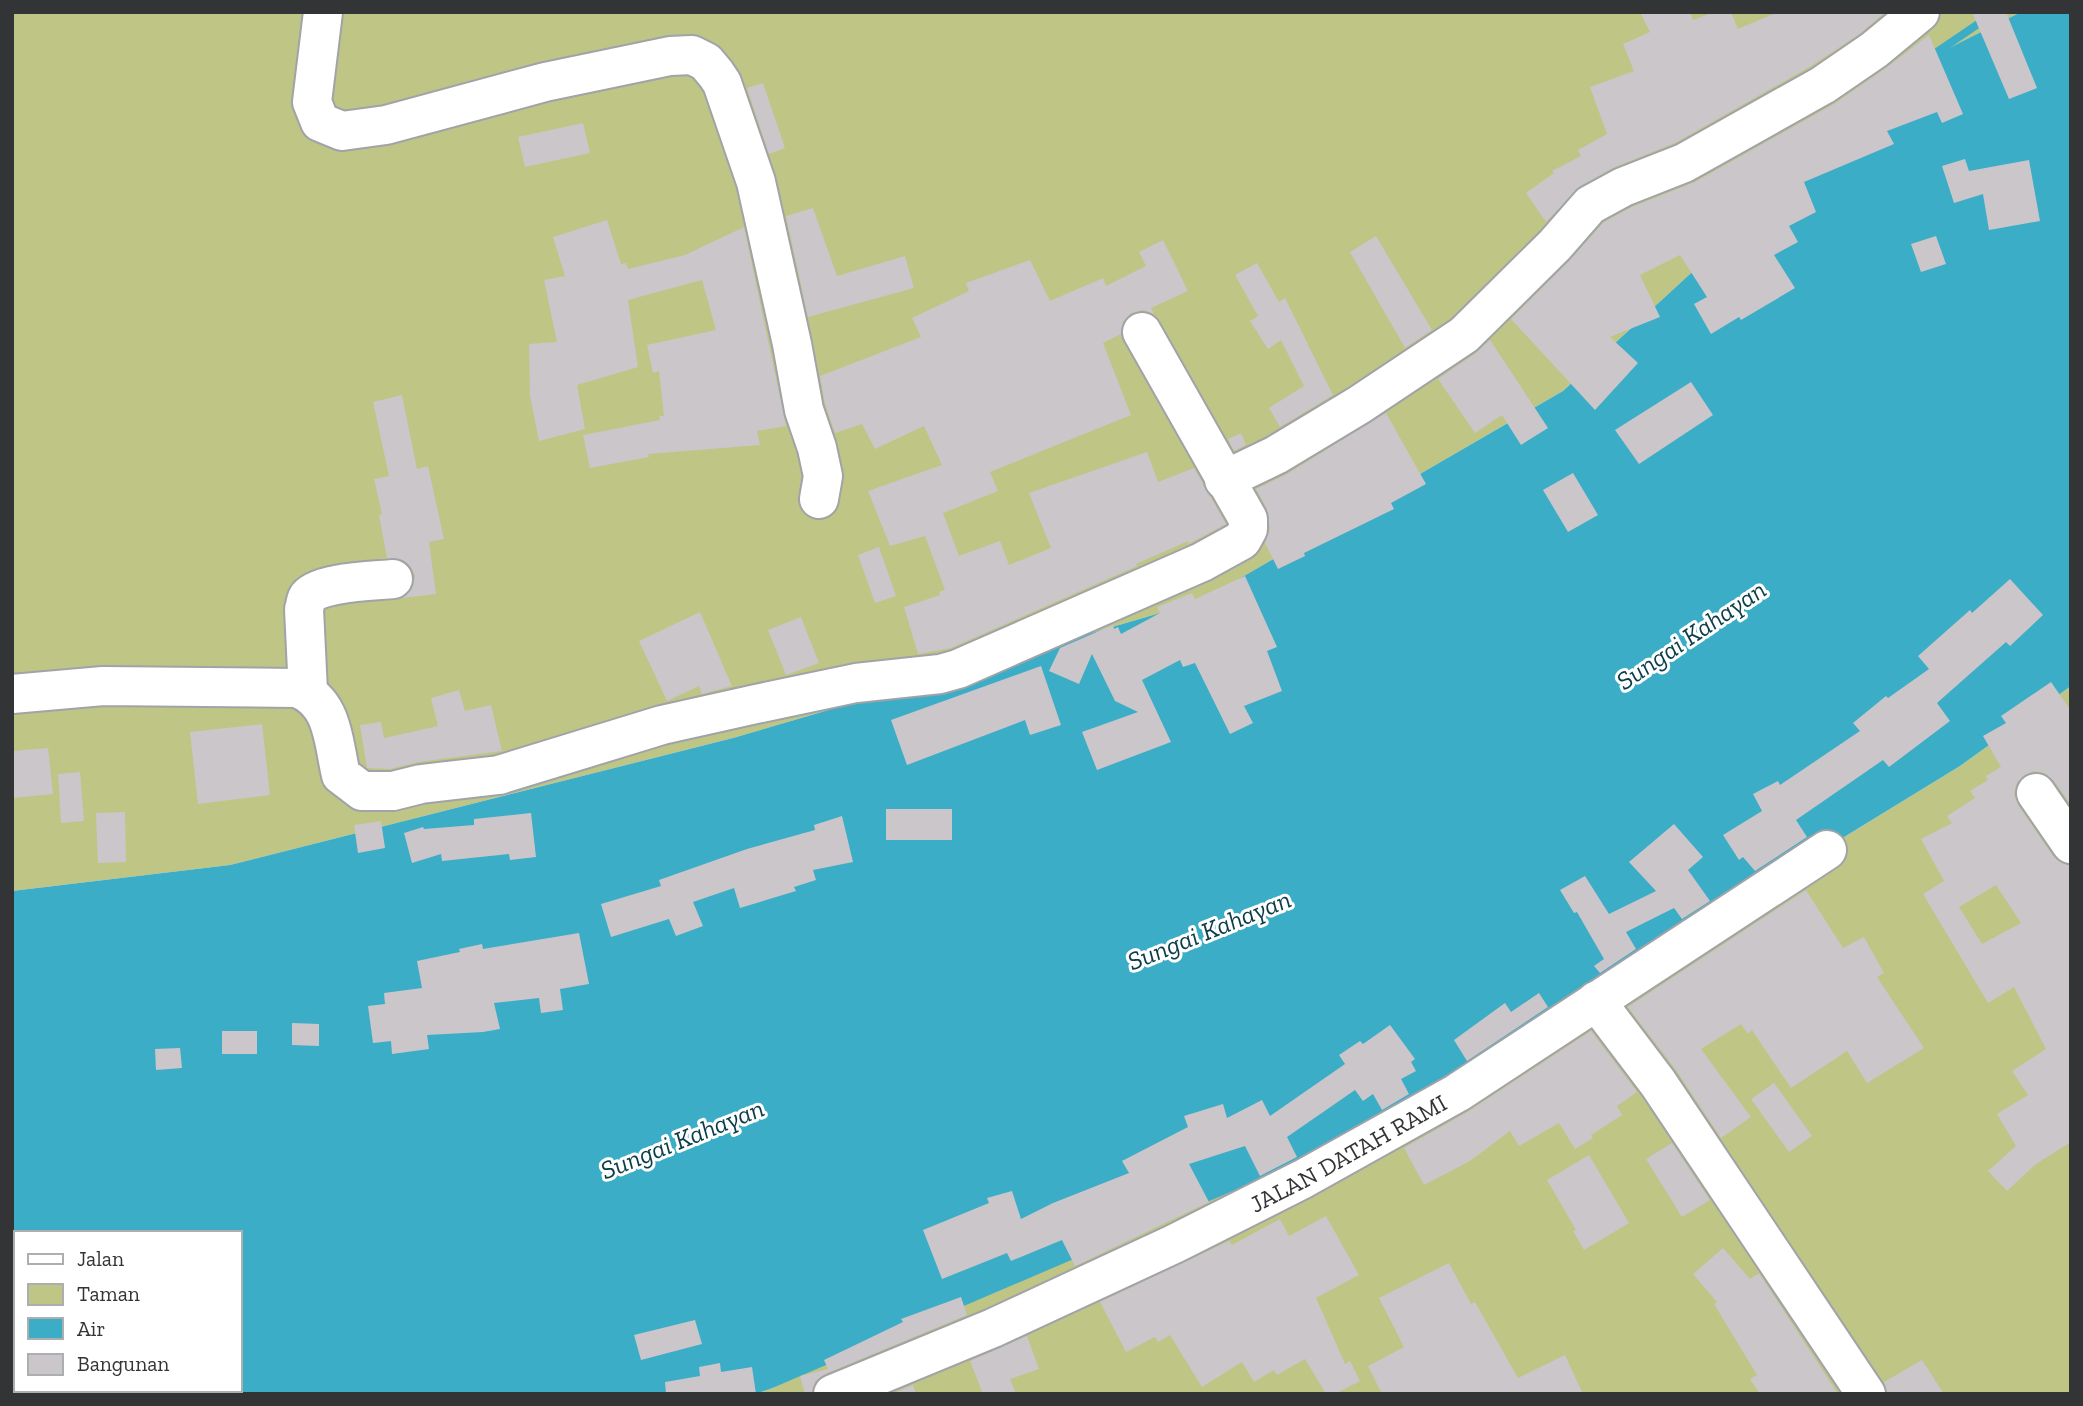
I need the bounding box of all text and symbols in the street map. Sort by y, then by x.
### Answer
water label: Sungai Kahayan [1610,573,1772,697]
water label: Sungai Kahayan [1123,883,1295,977]
street label: JALAN DATAH RAMI [1245,1087,1451,1218]
water label: Sungai Kahayan [596,1092,768,1186]
legend [14,1231,242,1392]
text: Jalan [77,1246,124,1271]
text: Taman [77,1281,140,1306]
text: Air [77,1316,105,1341]
text: Bangunan [77,1351,169,1376]

